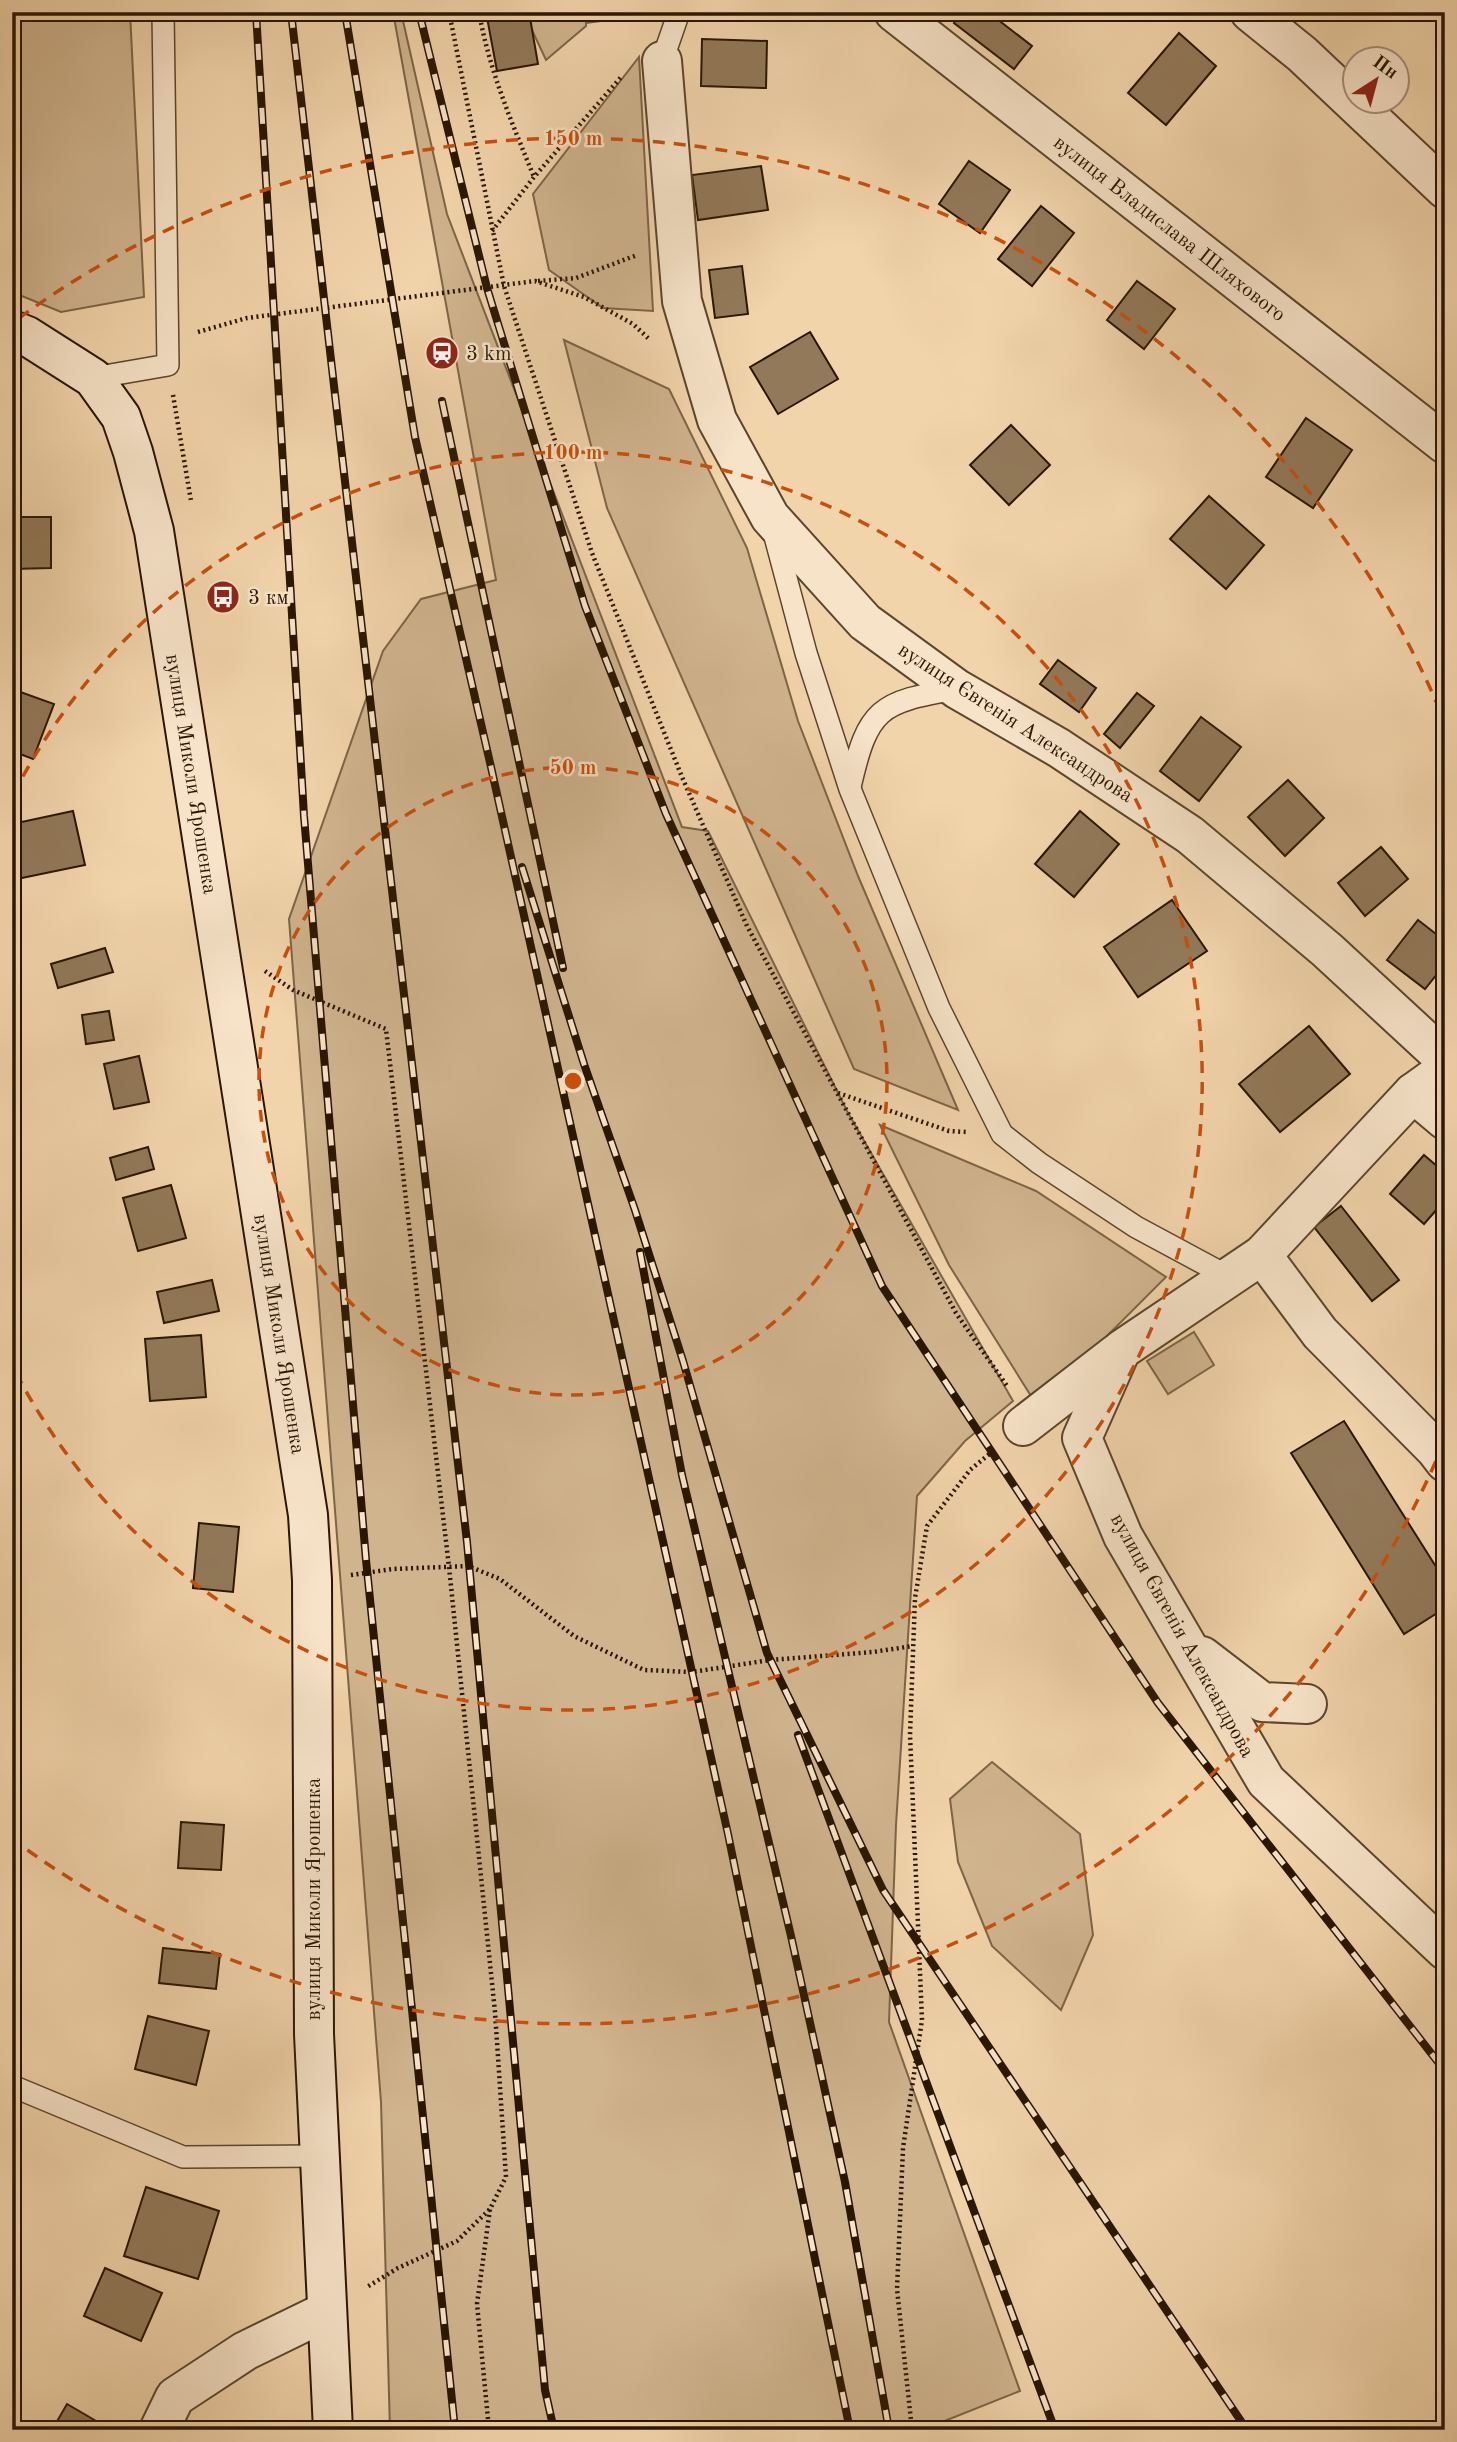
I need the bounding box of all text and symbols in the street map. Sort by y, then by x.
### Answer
north arrow [1342,46,1412,116]
text: Пн [1368,53,1401,84]
text: 150 m [543,129,603,150]
street label: вулиця Владислава Шляхового [1049,132,1289,326]
station icon: 3 km [423,334,461,372]
place label: 3 km [466,344,512,365]
text: 100 m [543,443,603,464]
bus stop icon: 3 км [204,578,242,616]
place label: 3 км [248,588,289,609]
street label: вулиця Євгенія Александрова [894,639,1136,807]
street label: вулиця Миколи Ярошенка [161,653,220,896]
text: 50 m [549,758,597,779]
centre of rings [561,1069,585,1093]
street label: вулиця Миколи Ярошенка [249,1213,308,1456]
street label: вулиця Євгенія Александрова [1106,1510,1258,1761]
street label: вулиця Миколи Ярошенка [304,1778,325,2020]

